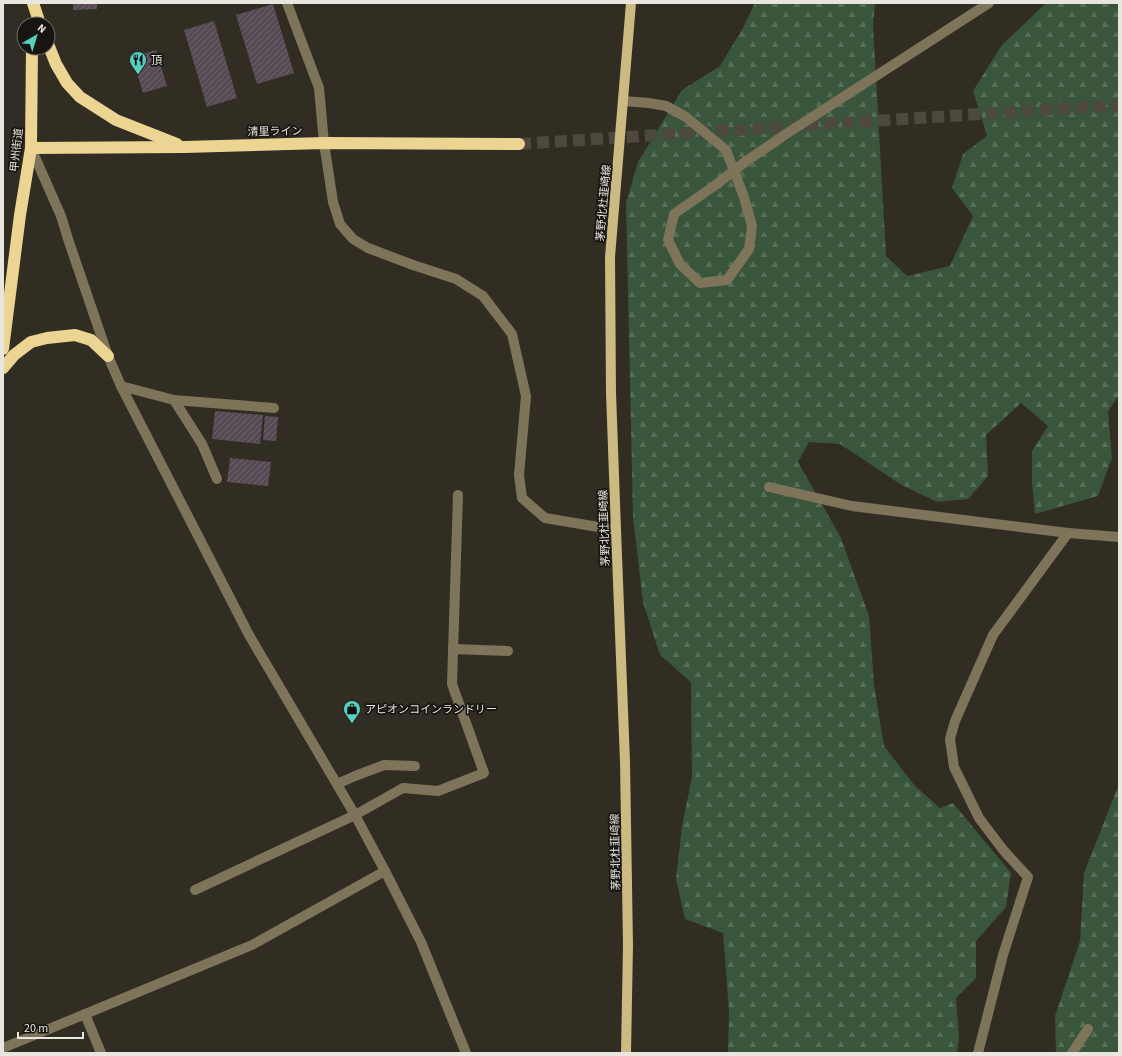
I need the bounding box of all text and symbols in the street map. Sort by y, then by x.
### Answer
north arrow [16,16,56,56]
text: N [34,20,49,37]
restaurant icon: 頂 [128,50,148,75]
place label: 頂 [151,53,162,68]
street label: 清里ライン [247,124,303,139]
street label: 甲州街道 [7,127,26,173]
street label: 茅野北杜韮崎線 [593,164,614,242]
street label: 茅野北杜韮崎線 [596,489,613,567]
shop icon: アピオンコインランドリー [342,699,362,724]
place label: アピオンコインランドリー [365,702,497,717]
street label: 茅野北杜韮崎線 [607,813,624,891]
scale bar [18,1014,83,1040]
text: 20 m [24,1020,48,1037]

